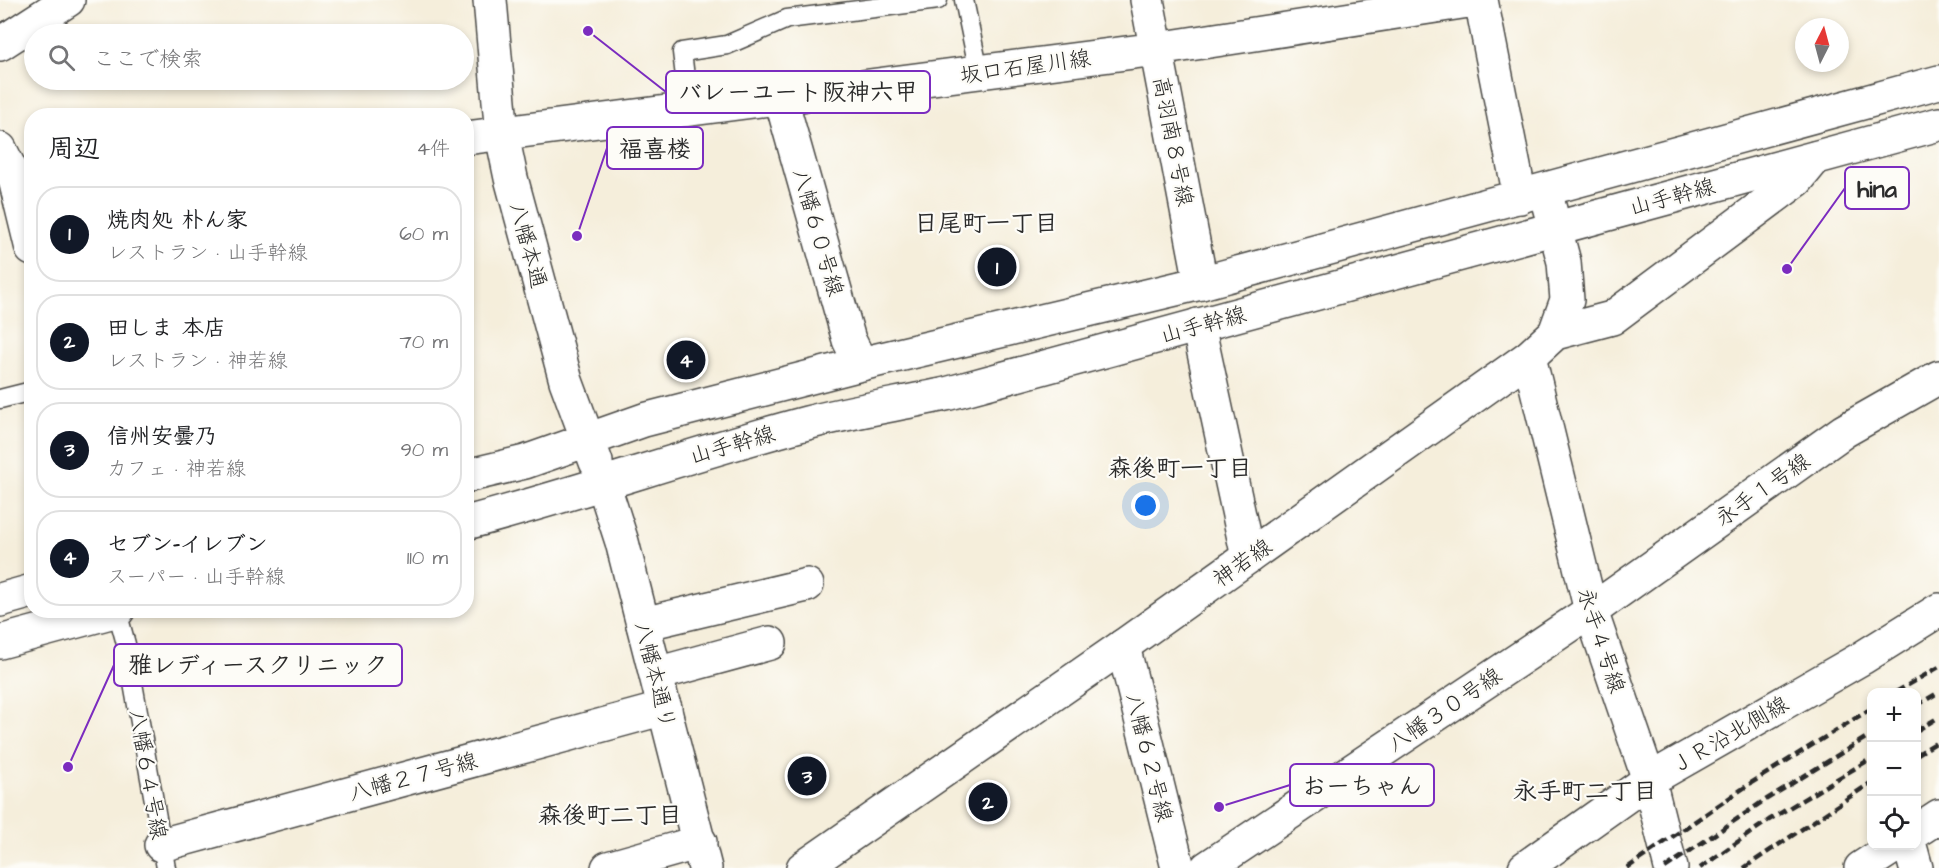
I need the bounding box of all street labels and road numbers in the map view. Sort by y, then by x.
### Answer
street label: 坂口石屋川線 [958,43,1093,92]
street label: 高羽南８号線 [1145,74,1200,209]
street label: 八幡６０号線 [784,165,851,300]
street label: 山手幹線 [1626,171,1719,224]
street label: 八幡本通 [501,199,554,292]
street label: 山手幹線 [1157,299,1250,352]
street label: 山手幹線 [686,418,779,472]
street label: 永手１号線 [1709,446,1817,534]
street label: 神若線 [1207,532,1279,595]
street label: 永手４号線 [1569,583,1632,698]
street label: 八幡本通り [626,618,683,732]
street label: 八幡３０号線 [1381,660,1508,760]
street label: ＪＲ沿北側線 [1665,689,1795,782]
street label: 八幡６２号線 [1118,690,1180,825]
street label: 八幡６４号線 [121,707,174,842]
street label: 八幡２７号線 [346,745,481,810]

